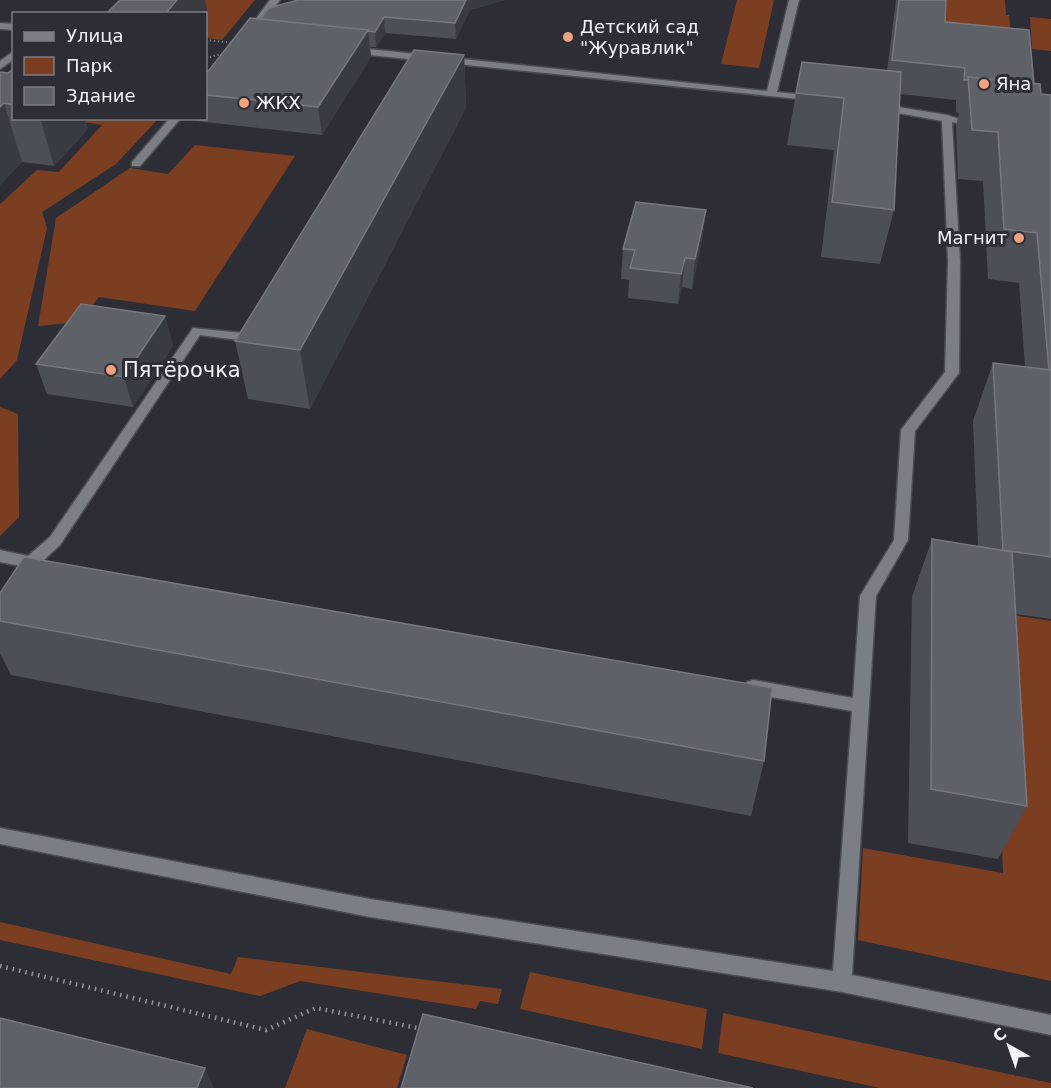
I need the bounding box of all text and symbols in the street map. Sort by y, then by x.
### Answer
legend [12,12,207,120]
place label: Детский сад "Журавлик" [580,16,699,58]
text: Улица [66,25,123,46]
marker: Детский сад "Журавлик" [561,30,575,44]
text: Парк [66,55,113,76]
place label: Яна [996,73,1031,94]
marker: Яна [977,77,991,91]
text: Здание [66,85,136,106]
place label: ЖКХ [256,92,301,113]
marker: ЖКХ [237,96,251,110]
place label: Магнит [937,227,1007,248]
marker: Магнит [1012,231,1026,245]
place label: Пятёрочка [123,358,241,382]
marker: Пятёрочка [104,363,118,377]
north arrow [979,1016,1039,1076]
text: С [989,1024,1010,1046]

